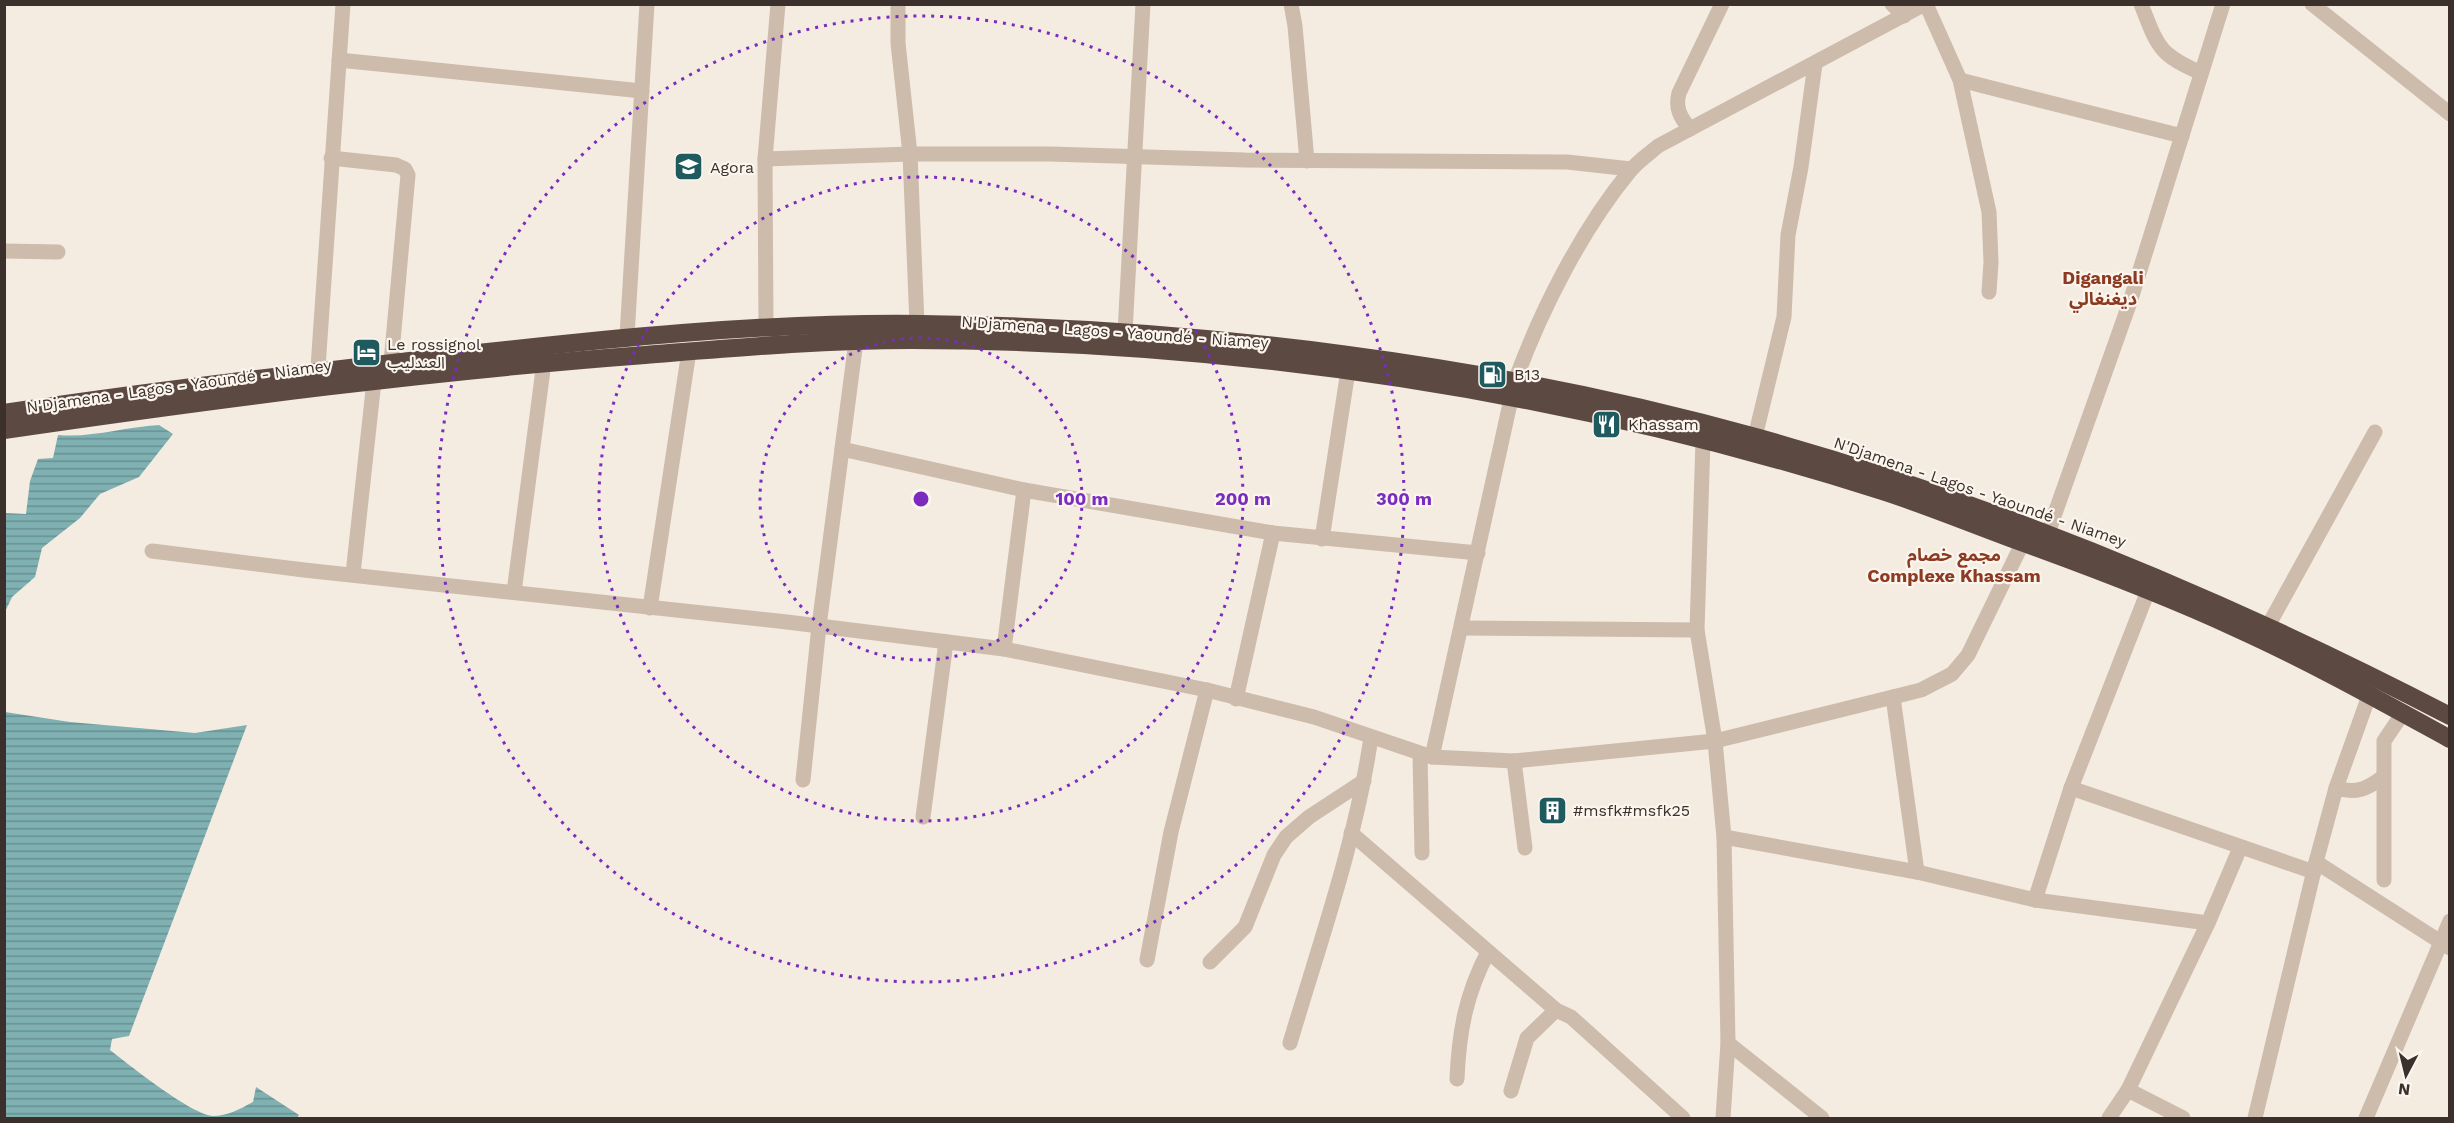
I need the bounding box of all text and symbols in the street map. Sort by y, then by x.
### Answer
school or university icon: Agora [673,151,705,183]
place label: Agora [710,158,754,177]
district label: Digangali ديغنغالي [2062,267,2144,313]
street label: N'Djamena - Lagos - Yaoundé - Niamey [961,312,1270,352]
place label: Le rossignol العندليب [387,335,481,372]
hotel icon: Le rossignol العندليب [350,337,382,369]
street label: N'Djamena - Lagos - Yaoundé - Niamey [25,355,334,417]
fuel station icon: B13 [1477,358,1509,390]
place label: B13 [1514,365,1540,384]
restaurant icon: Khassam [1591,408,1623,440]
place label: Khassam [1628,415,1699,434]
street label: N'Djamena - Lagos - Yaoundé - Niamey [1831,433,2129,551]
text: 100 m [1055,488,1109,509]
text: 200 m [1215,488,1271,509]
text: 300 m [1376,488,1432,509]
centre of rings [911,489,931,509]
district label: مجمع خصام Complexe Khassam [1867,544,2041,586]
building icon: #msfk#msfk25 [1536,794,1568,826]
place label: #msfk#msfk25 [1573,801,1690,820]
north arrow [2376,1045,2436,1105]
text: N [2397,1079,2411,1100]

